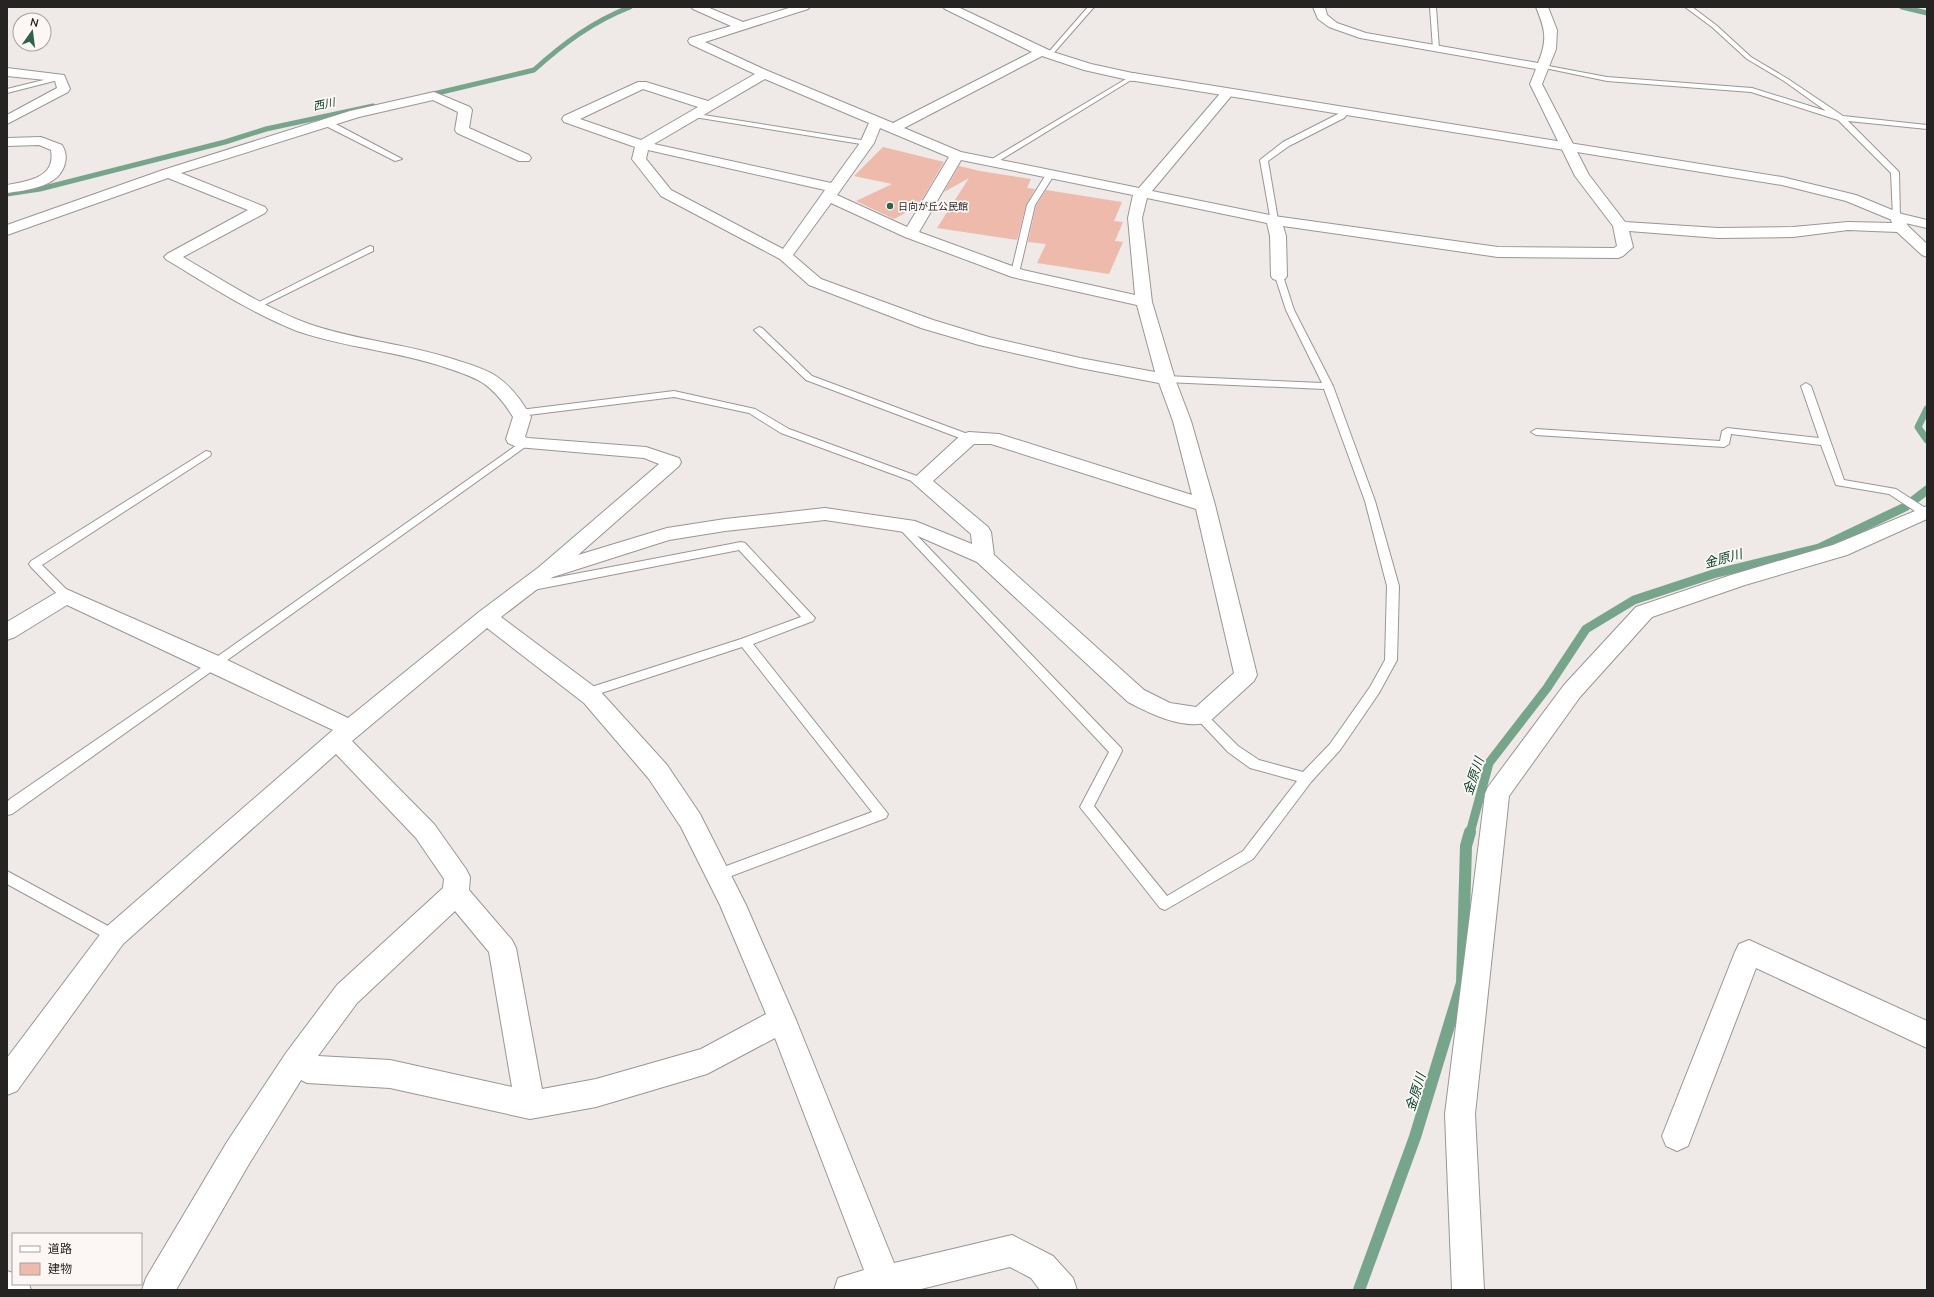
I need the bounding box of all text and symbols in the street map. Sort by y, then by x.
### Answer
north arrow [12,12,52,52]
text: N [28,15,40,31]
water label: 西川 [312,95,337,114]
place label: 日向が丘公民館 [898,200,968,214]
marker: 日向が丘公民館 [885,201,895,211]
water label: 金原川 [1702,545,1746,573]
water label: 金原川 [1459,753,1489,798]
water label: 金原川 [1402,1069,1431,1114]
legend [12,1233,142,1285]
text: 道路 [48,1241,72,1257]
text: 建物 [48,1261,72,1277]

